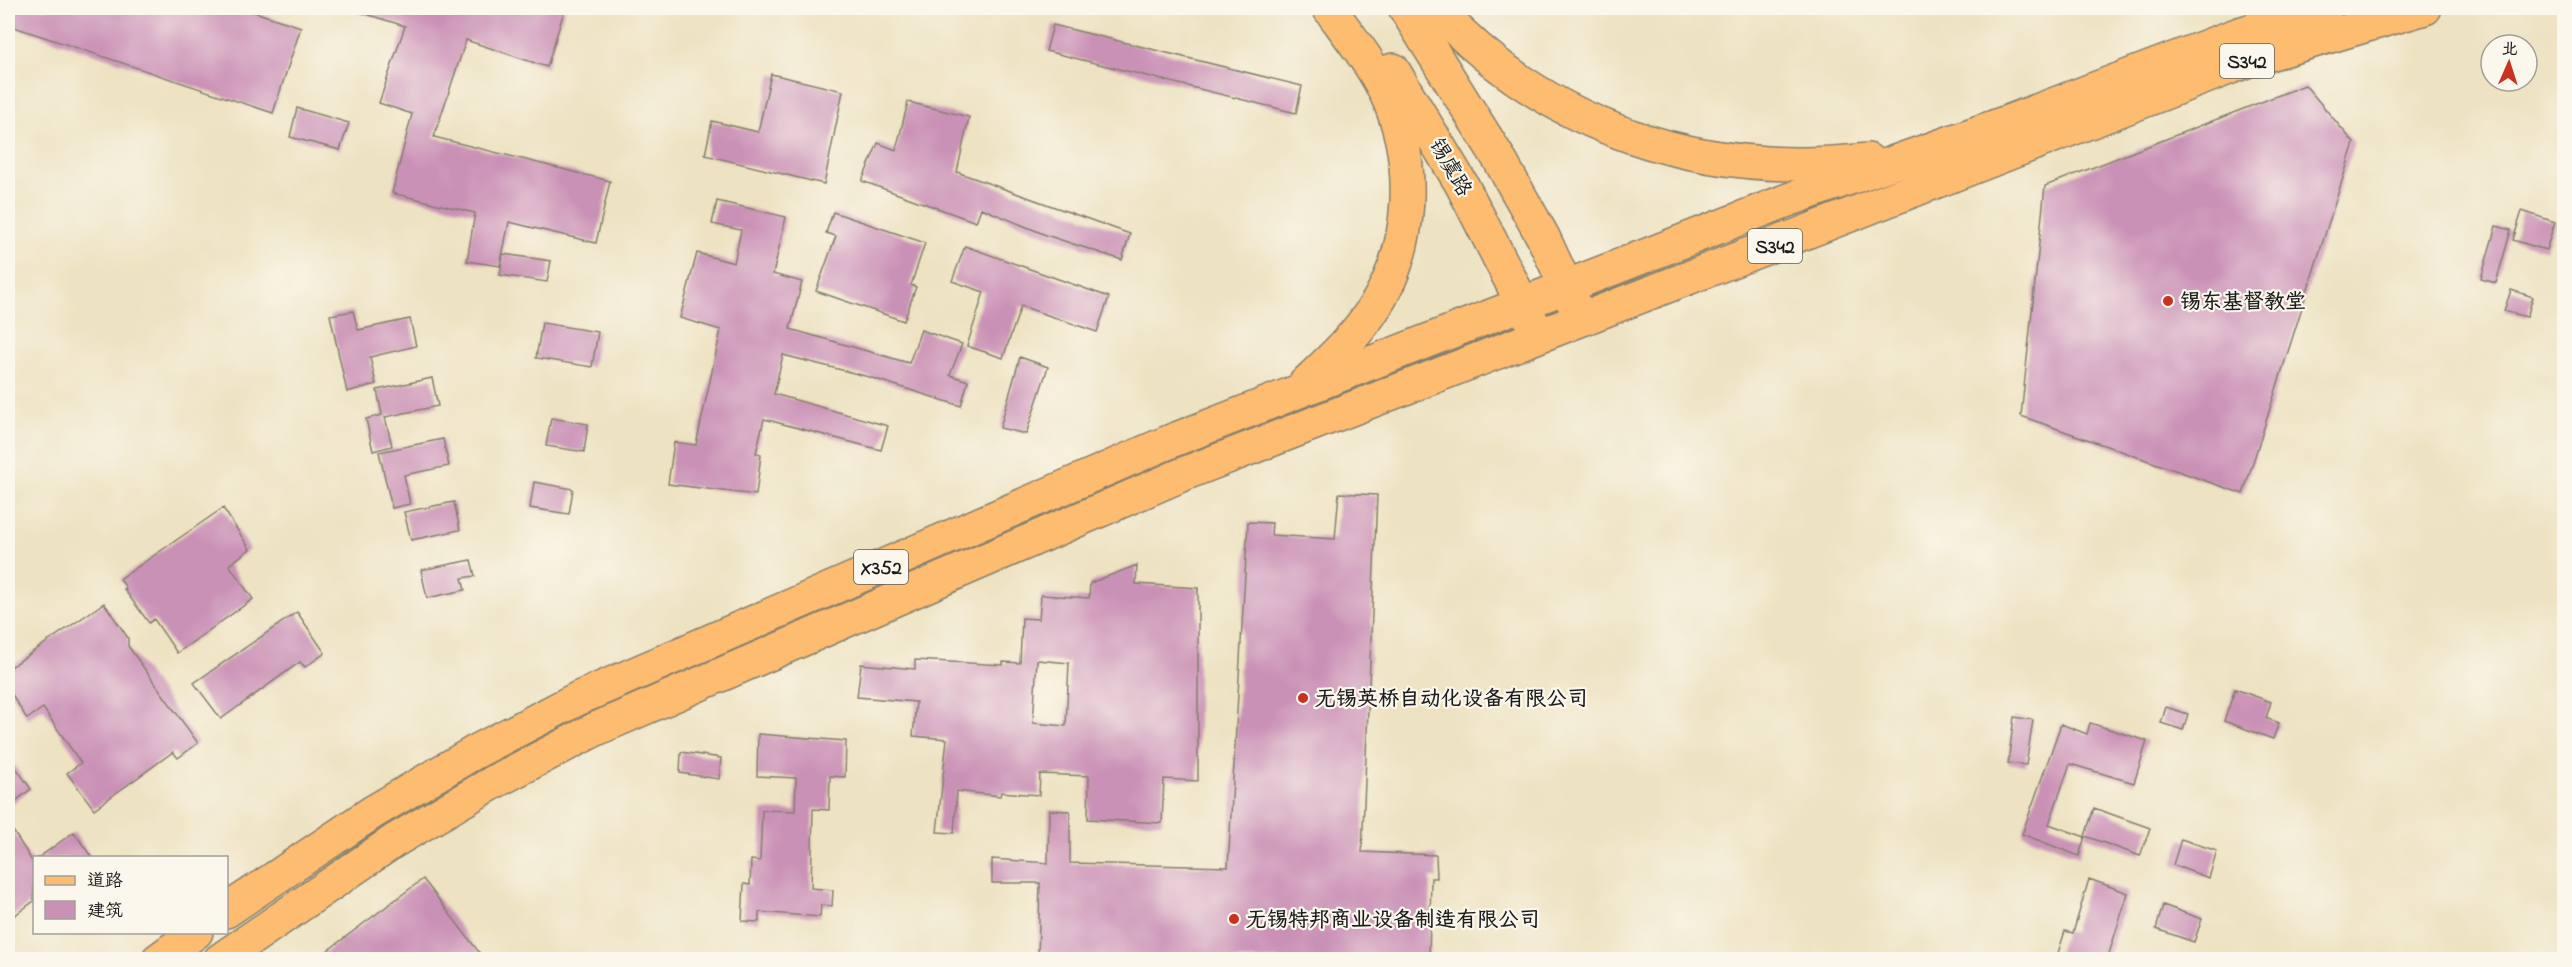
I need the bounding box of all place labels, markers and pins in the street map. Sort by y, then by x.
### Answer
place label: 锡东基督教堂 [2180,288,2306,318]
marker: 锡东基督教堂 [2161,294,2175,308]
place label: 无锡英桥自动化设备有限公司 [1315,685,1588,715]
marker: 无锡英桥自动化设备有限公司 [1296,691,1310,705]
place label: 无锡特邦商业设备制造有限公司 [1246,906,1540,936]
marker: 无锡特邦商业设备制造有限公司 [1227,912,1241,926]

